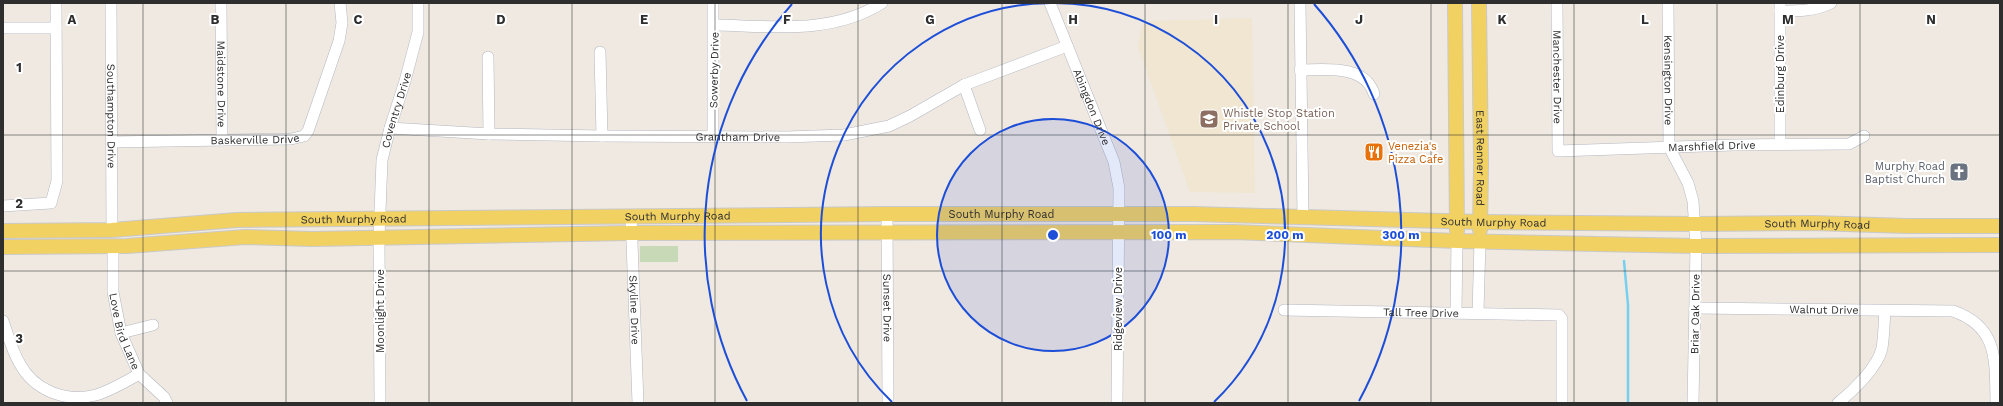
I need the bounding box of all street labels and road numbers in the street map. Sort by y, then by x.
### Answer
street label: Manchester Drive [1550,30,1564,124]
street label: Sowerby Drive [707,32,722,108]
street label: Kensington Drive [1661,35,1675,125]
street label: Edinburg Drive [1774,35,1787,113]
street label: Maidstone Drive [214,41,228,127]
street label: Southampton Drive [104,64,118,168]
street label: Abingdon Drive [1070,67,1113,147]
street label: Coventry Drive [379,71,414,149]
street label: East Renner Road [1473,110,1487,206]
street label: Baskerville Drive [210,131,301,147]
street label: Grantham Drive [695,131,780,144]
street label: Marshfield Drive [1668,139,1756,154]
street label: South Murphy Road [949,208,1055,221]
street label: South Murphy Road [625,209,731,223]
street label: South Murphy Road [301,212,407,226]
street label: South Murphy Road [1440,215,1546,230]
street label: South Murphy Road [1764,217,1871,232]
street label: Ridgeview Drive [1112,267,1125,351]
street label: Moonlight Drive [374,269,387,353]
street label: Sunset Drive [880,274,894,342]
street label: Briar Oak Drive [1688,274,1703,354]
street label: Skyline Drive [626,275,642,345]
street label: Love Bird Lane [106,292,142,372]
street label: Walnut Drive [1789,303,1859,317]
street label: Tall Tree Drive [1383,306,1459,320]

